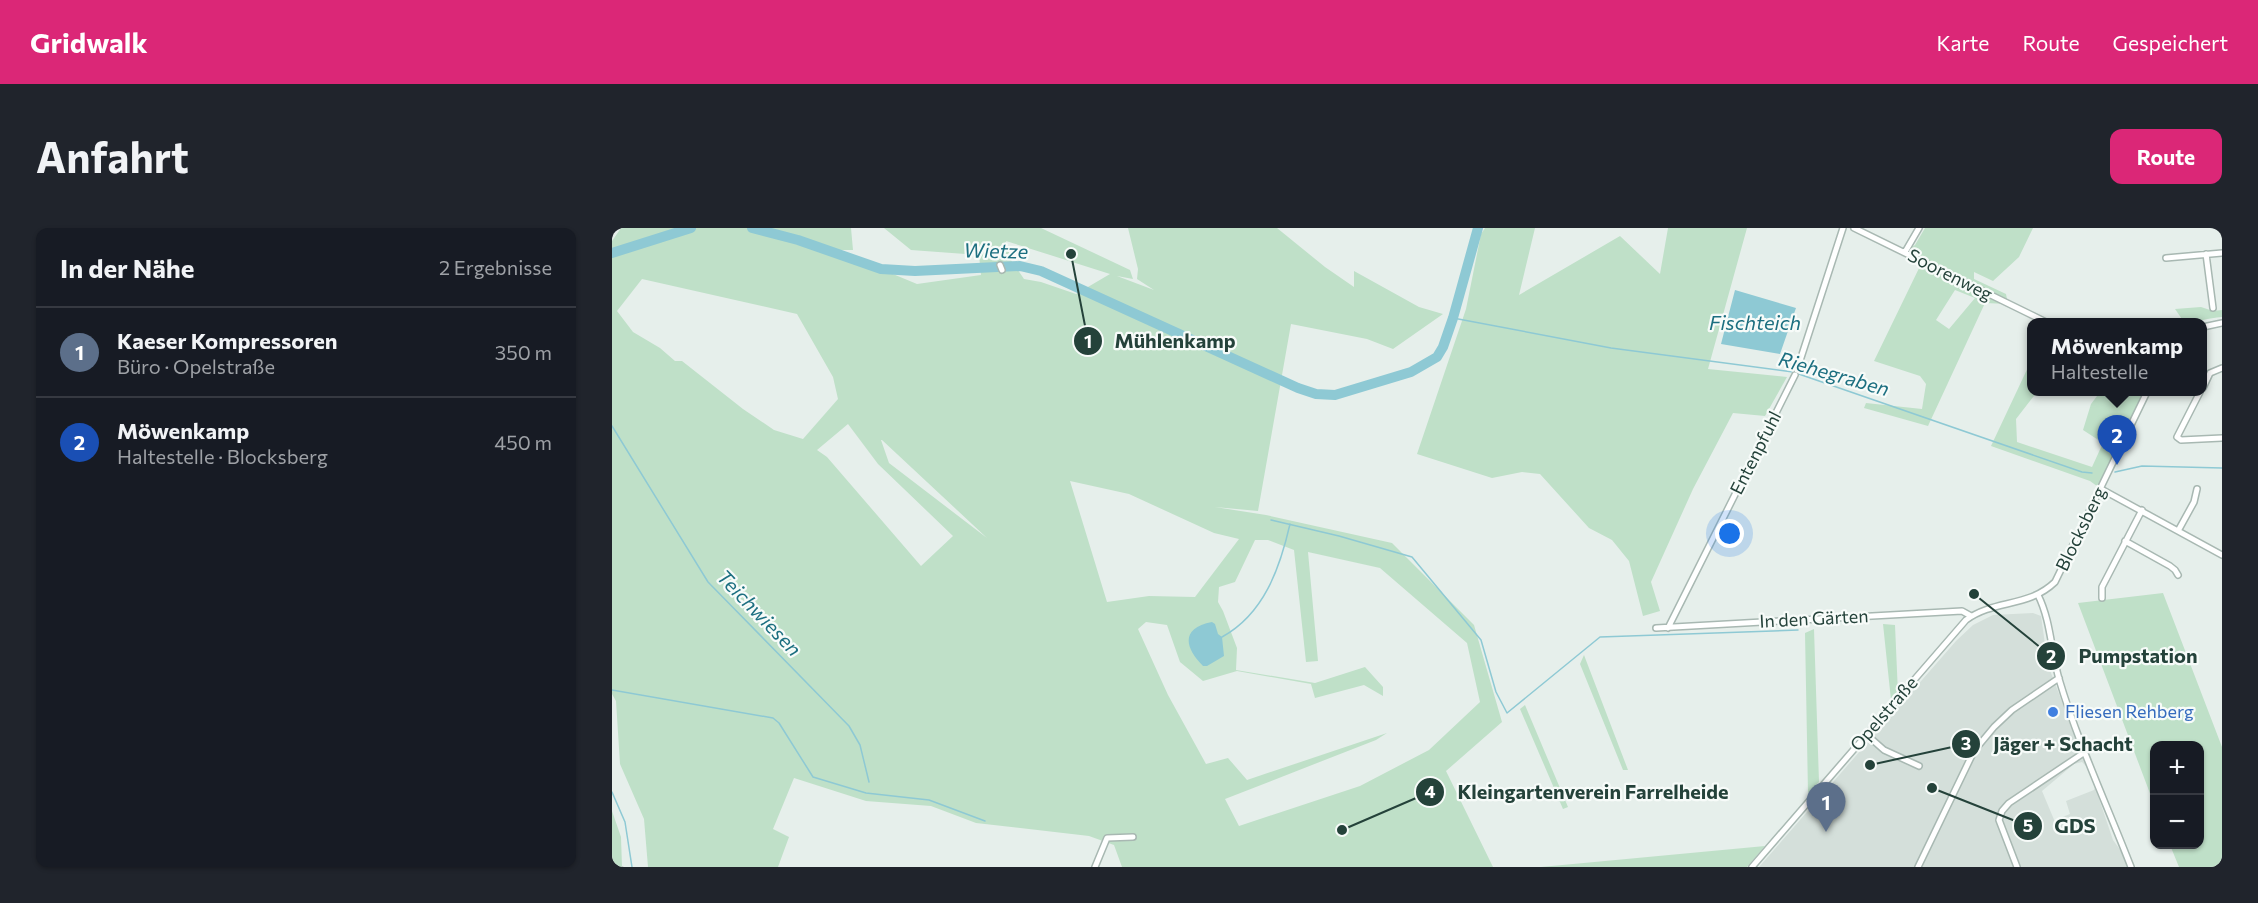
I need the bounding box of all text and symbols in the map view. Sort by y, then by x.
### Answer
text: Gridwalk [30,25,148,59]
text: Karte [1936,30,1989,55]
text: Route [2022,30,2080,55]
text: Gespeichert [2113,30,2228,55]
button: Route [2110,129,2222,184]
text: Anfahrt [36,130,189,182]
water label: Wietze [964,237,1029,263]
street label: Soorenweg [1905,243,1997,305]
text: In der Nähe [60,252,195,283]
text: 2 Ergebnisse [439,255,552,279]
water label: Fischteich [1709,310,1801,334]
popup [2027,318,2207,396]
callout: Mühlenkamp [1073,322,1248,360]
text: Kaeser Kompressoren [117,327,337,354]
text: Mühlenkamp [1115,328,1236,352]
text: 1 [1084,330,1092,352]
text: Möwenkamp [2051,332,2183,359]
text: 1 [75,340,84,364]
text: 350 m [495,340,552,364]
water label: Riehegraben [1776,346,1892,400]
text: Büro · Opelstraße [117,354,275,378]
text: Haltestelle [2051,359,2148,383]
street label: Entenpfuhl [1725,407,1785,498]
pin: 2 [2098,416,2136,465]
text: Möwenkamp [117,417,249,444]
text: 2 [74,430,85,454]
text: 450 m [494,430,552,454]
text: Haltestelle · Blocksberg [117,444,328,468]
street label: Blocksberg [2050,483,2110,574]
your location [1715,519,1744,548]
water label: Teichwiesen [713,564,807,660]
street label: In den Gärten [1759,604,1869,632]
callout: Pumpstation [2036,637,2210,675]
text: Pumpstation [2078,643,2198,667]
text: 2 [2046,645,2056,667]
street label: Opelstraße [1845,671,1922,755]
place label: Fliesen Rehberg [2065,700,2194,722]
marker: Fliesen Rehberg [2046,705,2060,719]
callout: Jäger + Schacht [1951,725,2145,763]
text: Jäger + Schacht [1993,731,2133,755]
text: 3 [1961,732,1971,754]
map controls [2150,741,2204,849]
button: + [2150,741,2204,795]
callout: Kleingartenverein Farrelheide [1415,773,1740,811]
text: Kleingartenverein Farrelheide [1457,779,1729,803]
text: 4 [1424,780,1436,802]
pin: 1 [1806,782,1846,832]
button: − [2150,795,2204,849]
callout: GDS [2013,807,2108,845]
text: GDS [2054,813,2096,837]
text: 5 [2023,814,2033,836]

